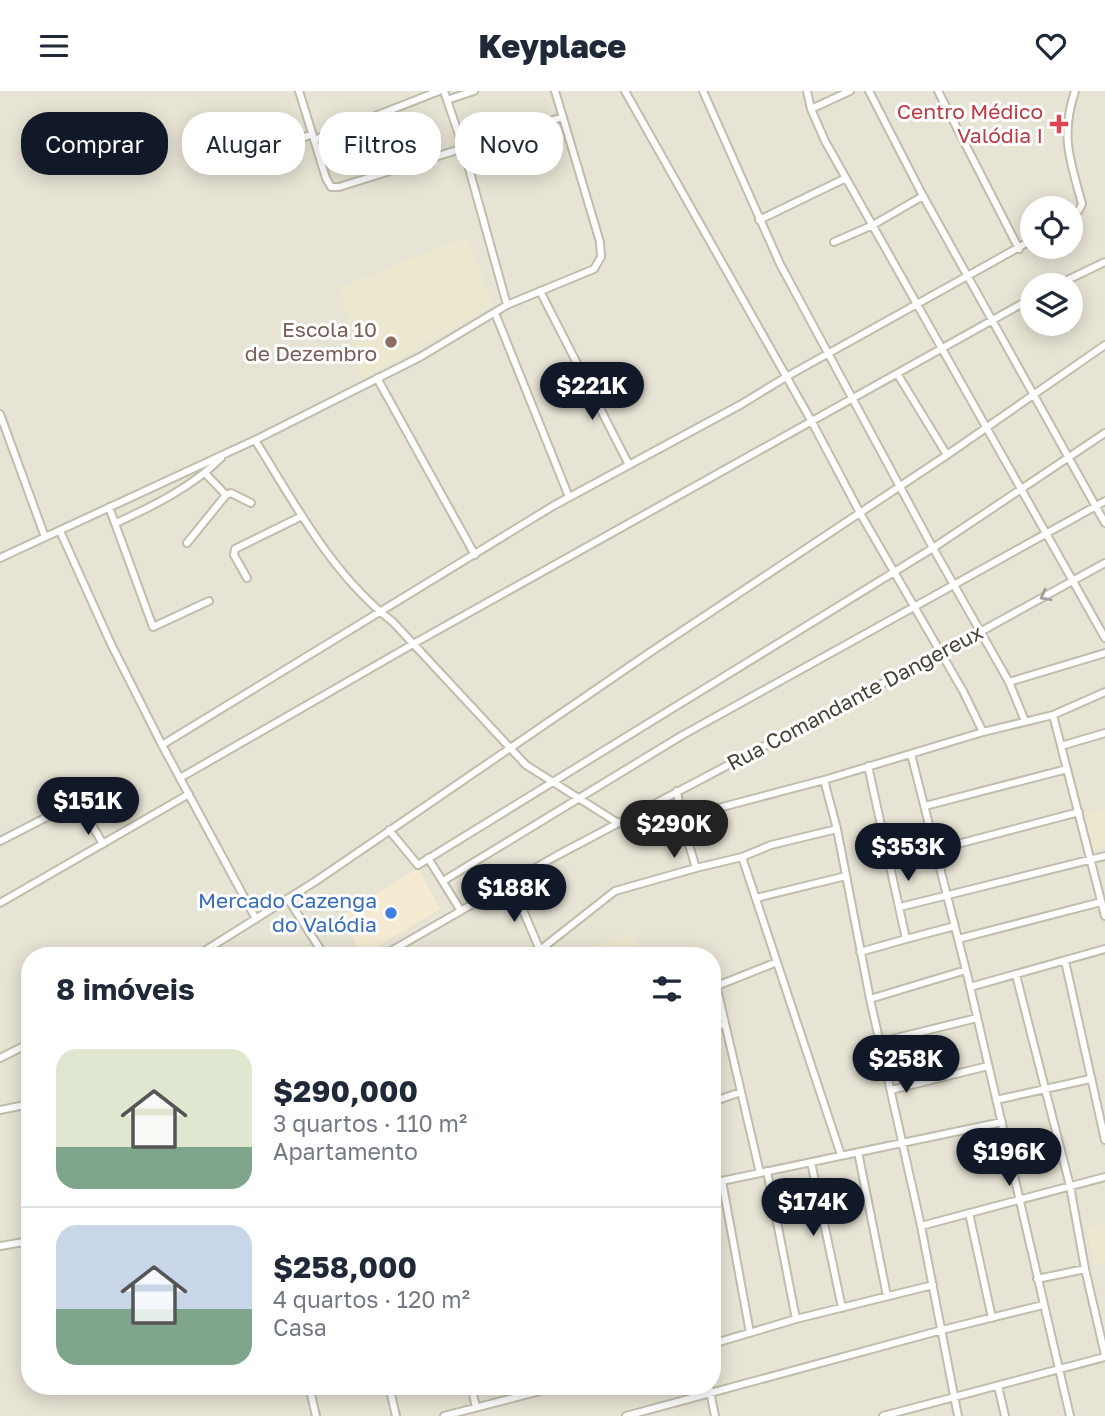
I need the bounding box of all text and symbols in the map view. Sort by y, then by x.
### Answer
icon: menu [35,27,73,65]
text: Keyplace [479,27,626,65]
icon: heart [1032,27,1070,65]
place label: Centro Médico Valódia I [897,98,1043,148]
chip: Comprar [21,112,168,175]
chip: Alugar [182,112,305,175]
chip: Filtros [319,112,441,175]
chip: Novo [455,112,563,175]
marker: Centro Médico Valódia I [1049,114,1069,134]
map controls [1020,196,1083,336]
button: locate [1020,196,1083,259]
button: layers [1020,273,1083,336]
place label: Escola 10 de Dezembro [245,316,377,366]
marker: Escola 10 de Dezembro [383,334,399,350]
pin: $221K [543,363,641,422]
text: $221K [556,371,628,399]
one-way arrow [1040,588,1053,601]
street label: Rua Comandante Dangereux [722,618,987,776]
pin: $151K [39,777,137,837]
text: $151K [53,786,123,814]
pin: $290K [625,801,723,860]
text: $290K [636,809,712,837]
pin: $353K [859,823,957,883]
text: $353K [871,832,945,860]
pin: $188K [465,865,563,924]
text: $188K [477,873,551,901]
place label: Mercado Cazenga do Valódia [198,887,377,937]
marker: Mercado Cazenga do Valódia [383,905,399,921]
icon: filters [648,970,686,1008]
text: 8 imóveis [56,971,195,1007]
pin: $258K [857,1035,955,1095]
text: $258K [869,1044,943,1072]
text: $290,000 [273,1073,418,1109]
icon: home [112,1077,196,1161]
text: 3 quartos · 110 m² [273,1109,467,1137]
pin: $196K [960,1129,1058,1188]
text: Apartamento [273,1137,418,1165]
text: $196K [972,1137,1046,1165]
pin: $174K [764,1179,862,1238]
text: $174K [778,1187,848,1215]
text: $258,000 [273,1249,417,1285]
icon: home [112,1253,196,1337]
text: 4 quartos · 120 m² [273,1285,470,1313]
text: Casa [273,1313,327,1341]

